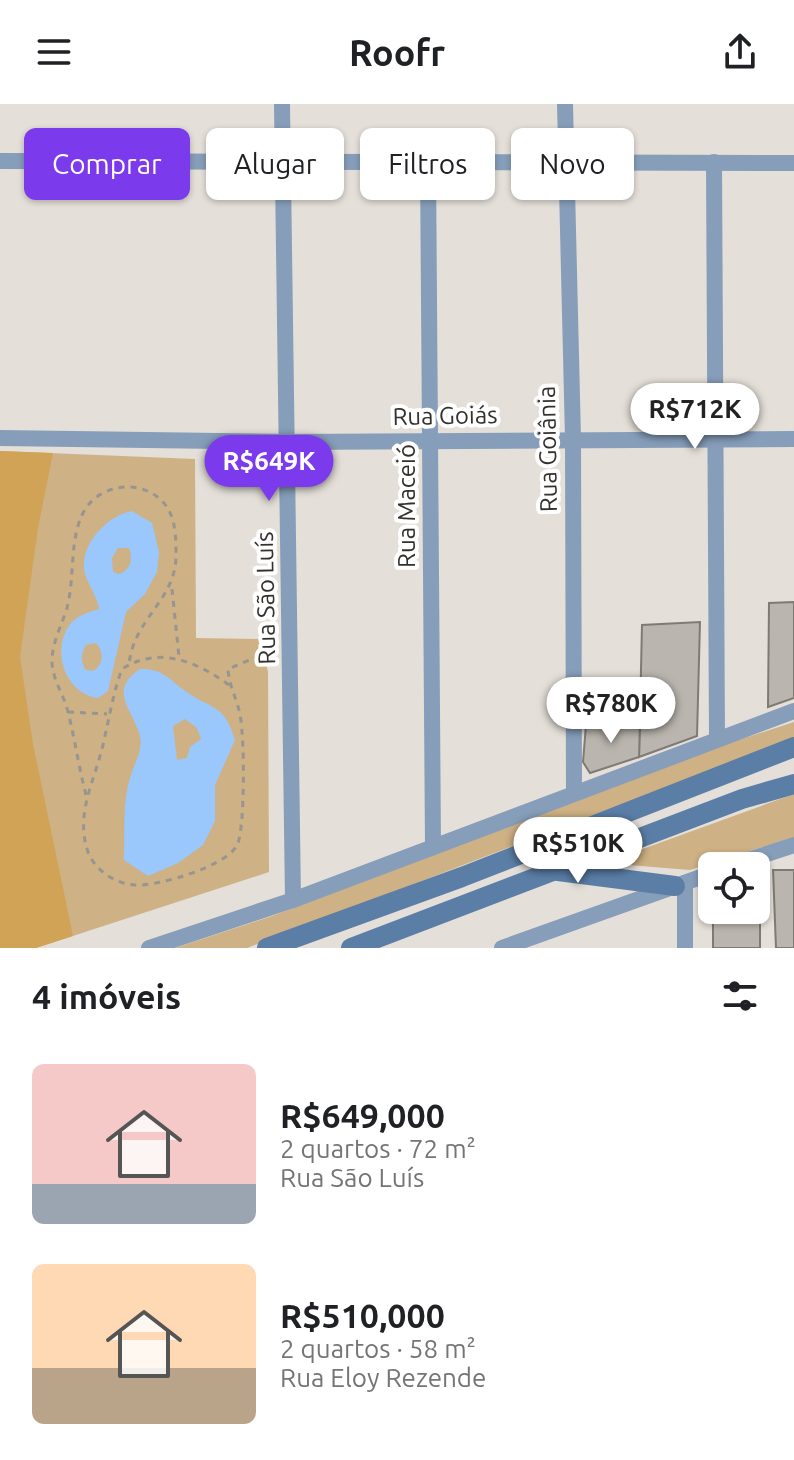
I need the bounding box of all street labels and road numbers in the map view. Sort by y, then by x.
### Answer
street label: Rua Goiânia [533,386,562,512]
street label: Rua Goiás [392,401,498,430]
street label: Rua Maceió [393,444,420,568]
street label: Rua São Luís [251,531,280,665]

